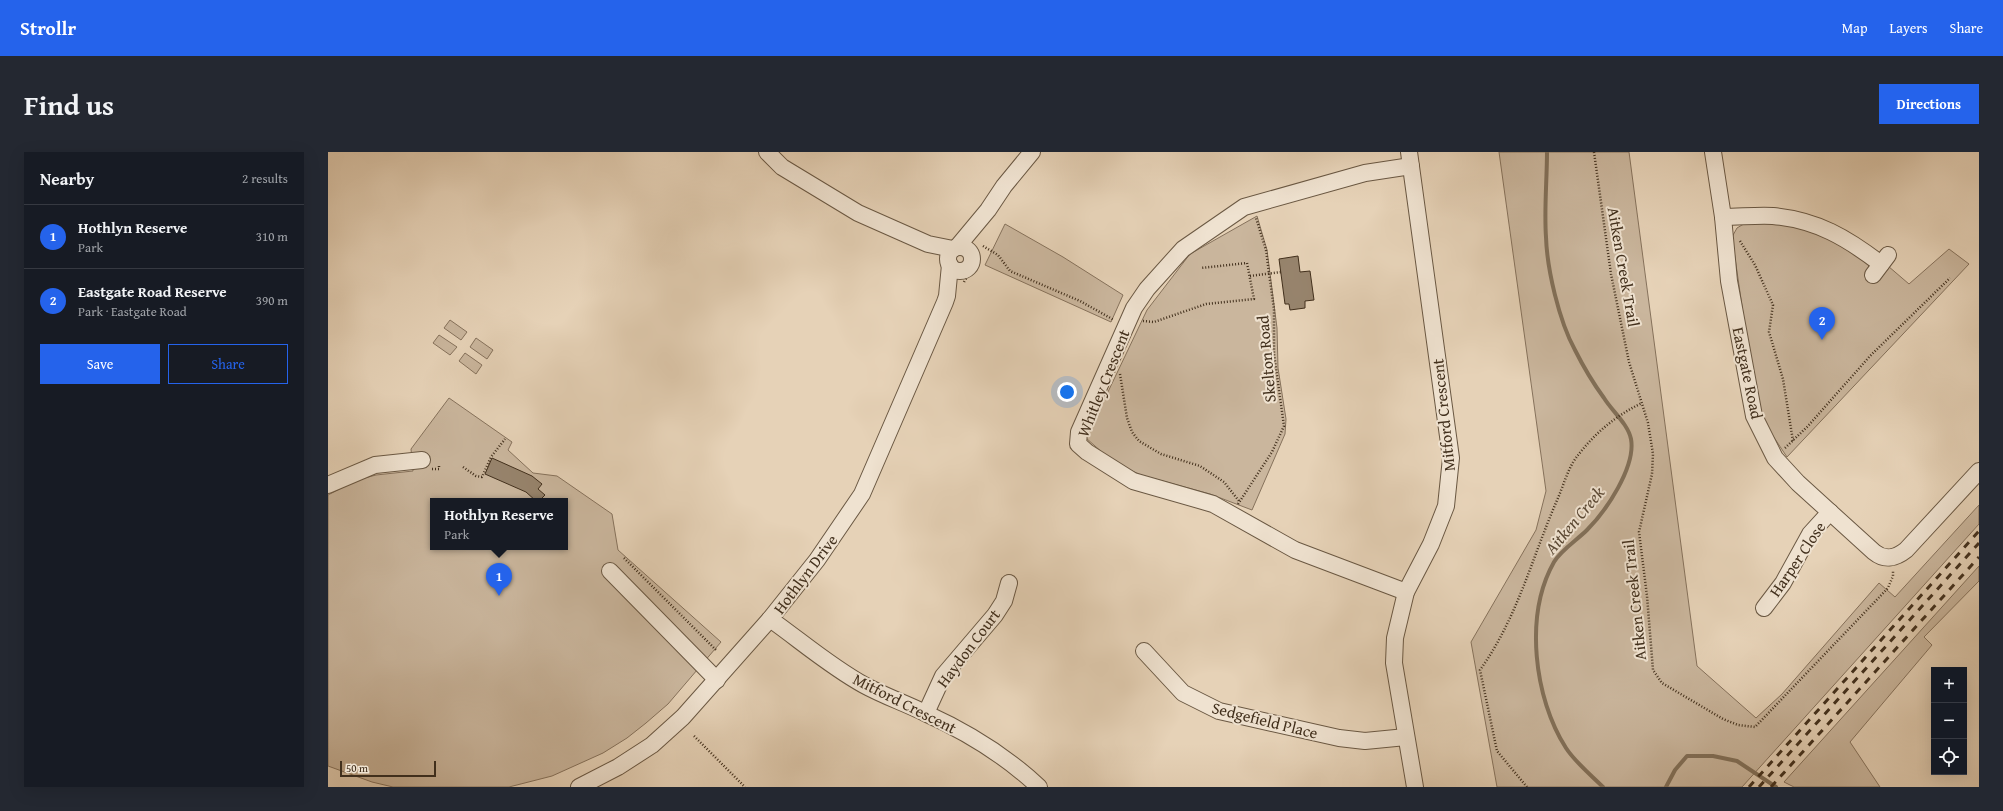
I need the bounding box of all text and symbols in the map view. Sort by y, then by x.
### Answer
text: Strollr [20,14,76,42]
text: Map [1842,18,1868,38]
text: Layers [1890,18,1928,38]
text: Share [1950,18,1983,38]
text: Find us [24,84,114,125]
button: Directions [1879,84,1979,124]
text: Nearby [40,166,94,191]
text: 2 results [242,169,288,188]
street label: Aitken Creek Trail [1602,205,1646,329]
text: Hothlyn Reserve [78,217,188,238]
text: 1 [50,227,56,246]
text: 310 m [256,227,288,246]
text: Park [78,238,103,257]
text: Eastgate Road Reserve [78,281,227,302]
text: 2 [50,291,56,310]
text: 390 m [256,291,288,310]
text: Park · Eastgate Road [78,302,187,321]
pin: 2 [1809,307,1835,340]
street label: Skelton Road [1250,314,1282,404]
street label: Whitley Crescent [1070,325,1136,441]
street label: Eastgate Road [1727,325,1770,422]
button: Save [40,344,160,384]
button: Share [168,344,288,384]
street label: Mitford Crescent [1425,357,1461,473]
your location [1057,382,1077,402]
water label: Aitken Creek [1538,481,1610,560]
popup [430,498,568,550]
text: Hothlyn Reserve [444,504,554,525]
street label: Harper Close [1763,517,1831,601]
text: Park [444,525,469,544]
street label: Hothlyn Drive [767,529,843,619]
street label: Aitken Creek Trail [1616,538,1652,662]
pin: 1 [486,563,512,596]
street label: Haydon Court [930,603,1006,692]
street label: Mitford Crescent [849,667,961,740]
map controls [1931,667,1967,775]
button: + [1931,667,1967,703]
street label: Sedgefield Place [1210,695,1320,745]
button: − [1931,703,1967,739]
button: locate [1931,739,1967,775]
scale bar [340,759,436,778]
text: 50 m [346,760,368,776]

